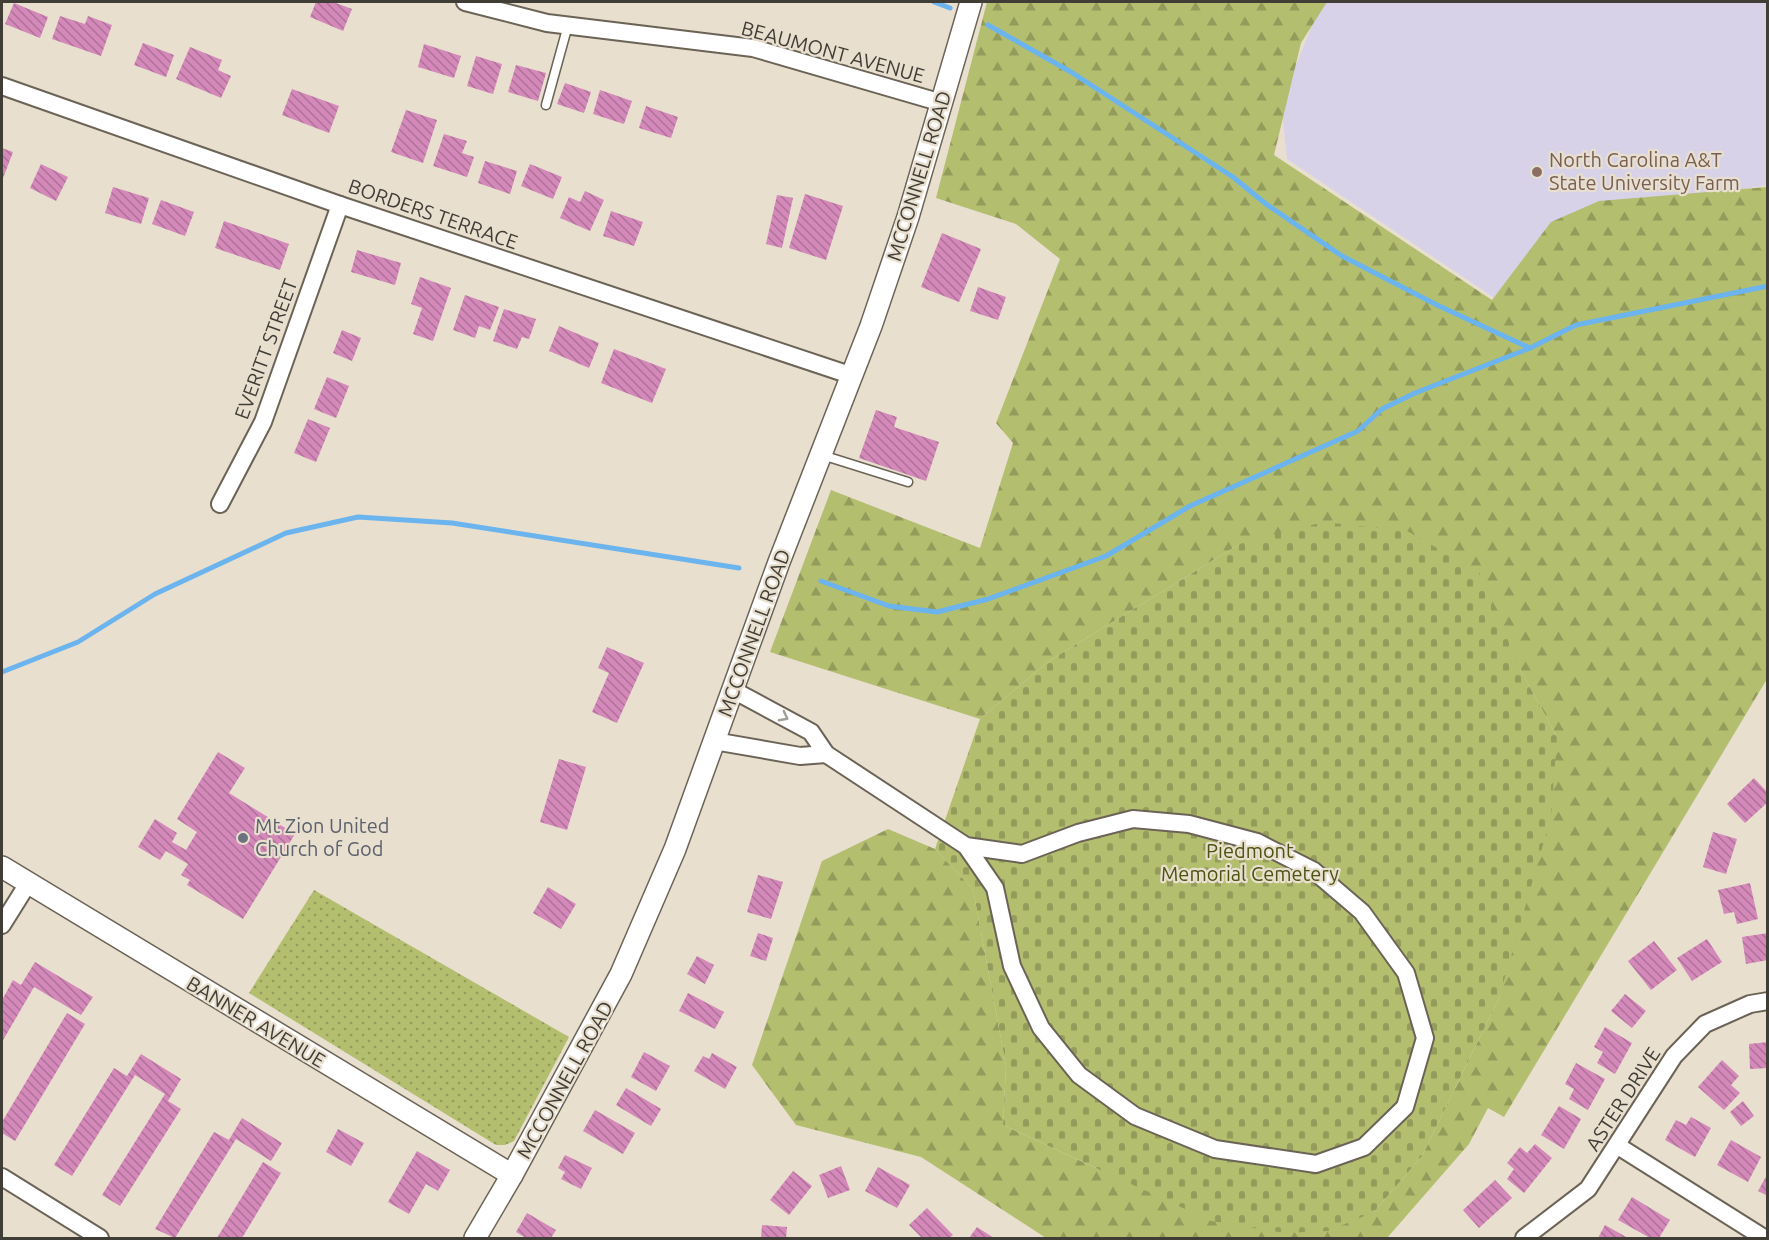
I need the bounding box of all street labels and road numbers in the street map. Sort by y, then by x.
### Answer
street label: BEAUMONT AVENUE [739,16,927,87]
street label: MCCONNELL ROAD [882,88,955,264]
street label: BORDERS TERRACE [345,174,521,253]
street label: EVERITT STREET [229,276,302,422]
street label: MCCONNELL ROAD [713,546,795,720]
street label: BANNER AVENUE [183,971,330,1072]
street label: MCCONNELL ROAD [512,997,617,1163]
street label: ASTER DRIVE [1581,1043,1665,1155]

